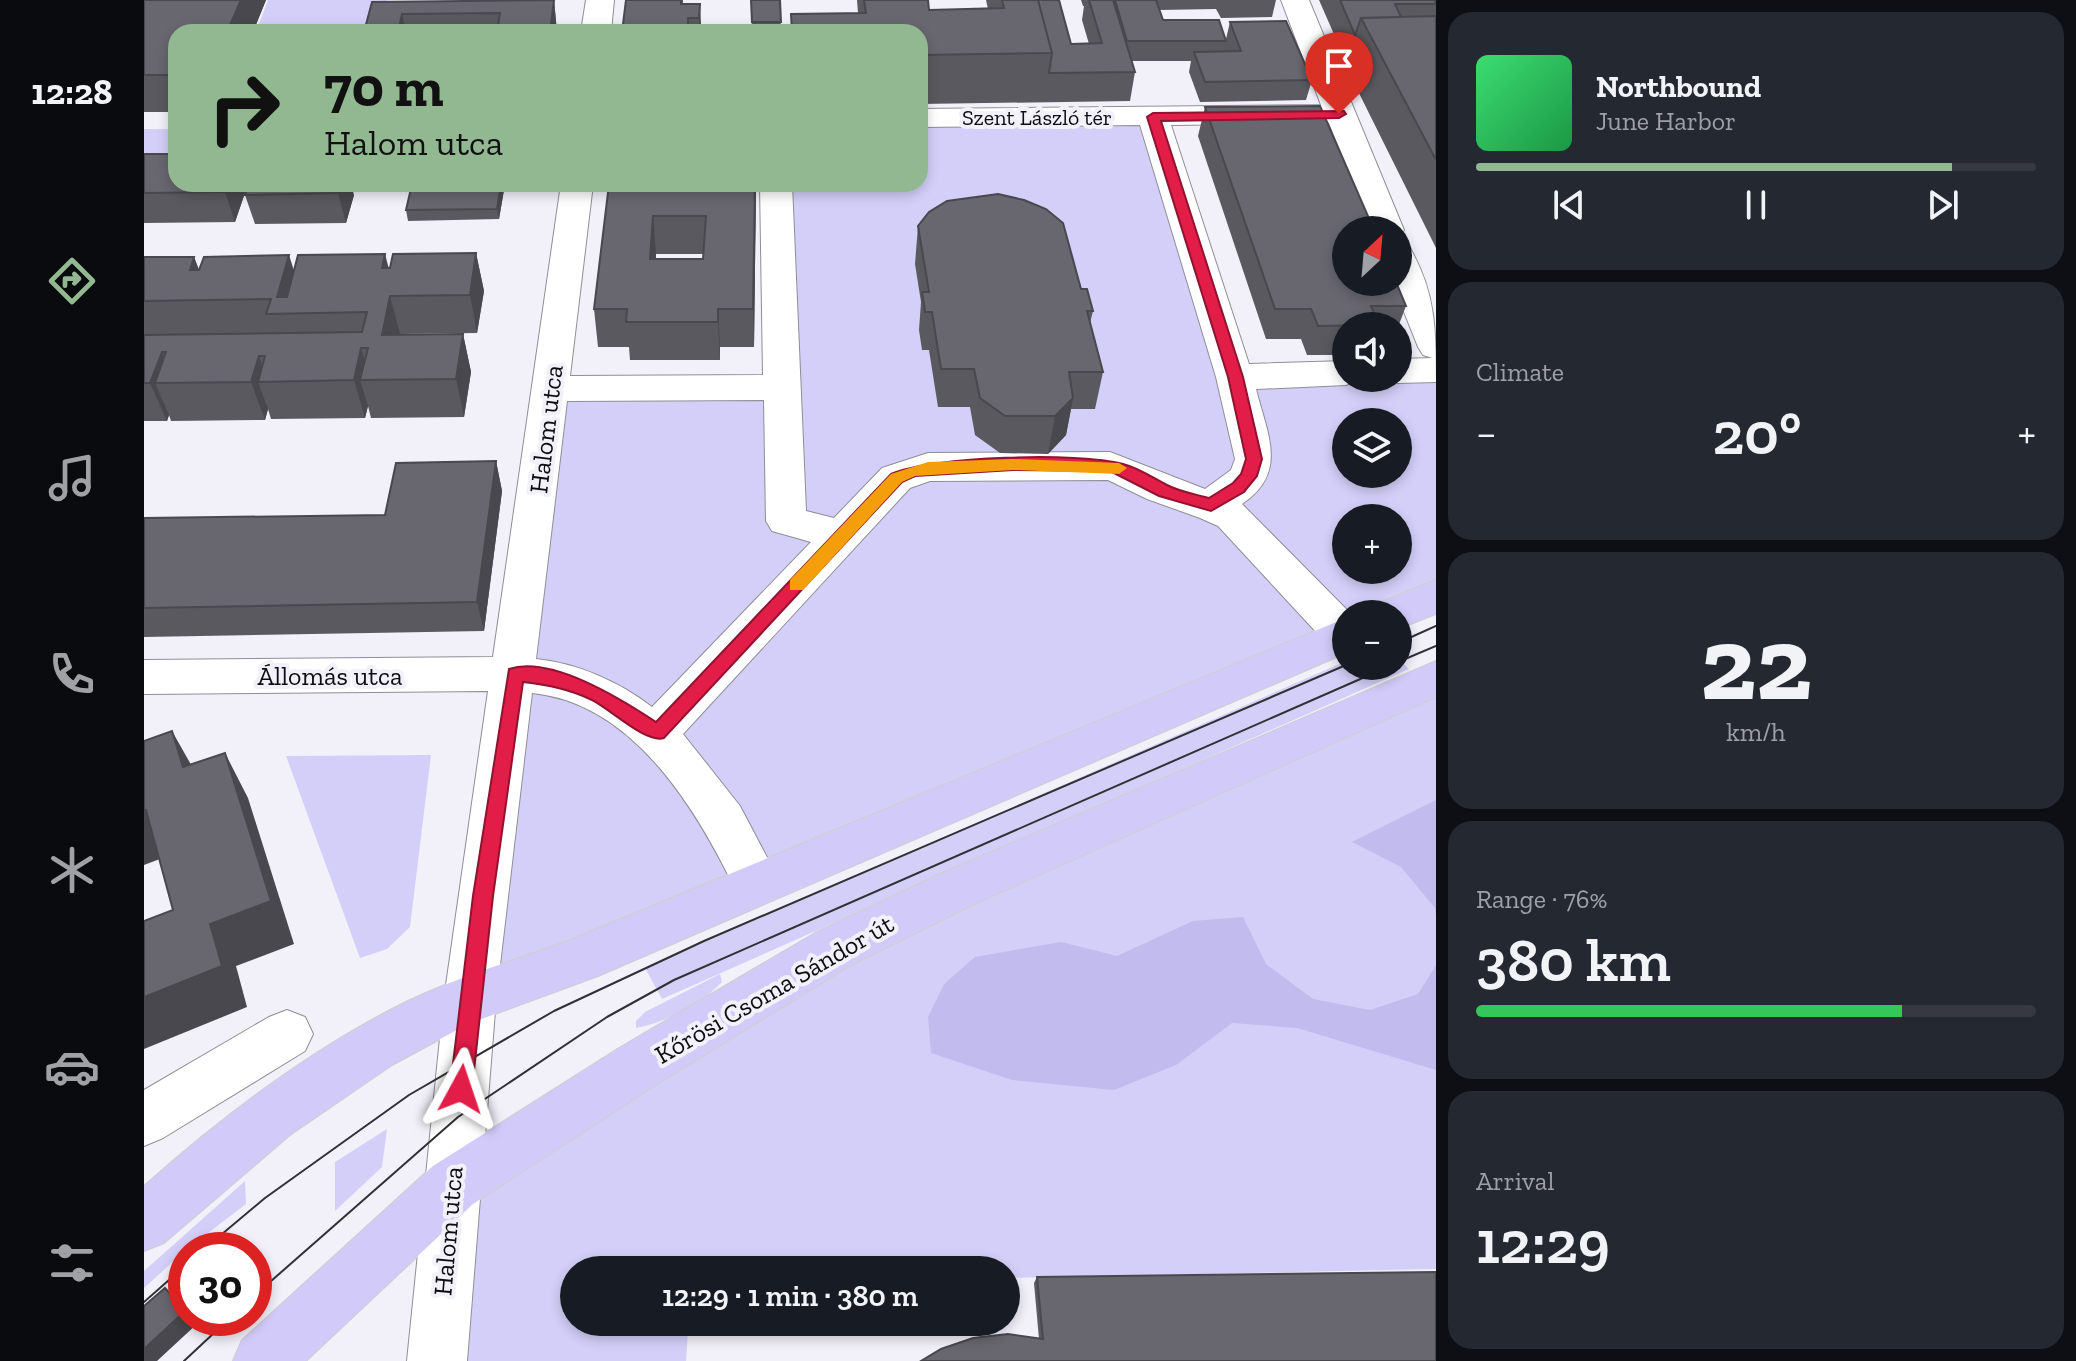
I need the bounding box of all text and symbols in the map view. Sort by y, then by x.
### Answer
pin [1305,32,1373,114]
icon: arrive [1317,44,1361,88]
text: 70 m [324,53,444,120]
icon: right [192,56,296,160]
text: Northbound [1596,69,1761,105]
text: 12:28 [31,70,113,113]
street label: Szent László tér [962,104,1112,131]
text: June Harbor [1596,105,1736,137]
text: Halom utca [324,121,503,164]
icon: previous [1547,183,1591,227]
icon: pause [1734,183,1778,227]
icon: next [1921,183,1965,227]
north arrow [1332,216,1412,296]
map controls [1332,216,1412,680]
icon: directions [44,253,100,309]
button: sound [1332,312,1412,392]
text: Climate [1476,356,1564,388]
street label: Halom utca [522,362,570,495]
text: 20° [1713,397,1801,469]
text: − [1476,406,1497,459]
text: + [2017,406,2036,459]
button: layers [1332,408,1412,488]
icon: music [44,450,100,506]
button: + [1332,504,1412,584]
button: − [1332,600,1412,680]
text: 22 [1700,601,1812,726]
icon: phone [44,646,100,702]
street label: Állomás utca [257,660,403,692]
text: km/h [1726,716,1786,748]
icon: climate [44,842,100,898]
text: Range · 76% [1476,883,1607,915]
street label: Kőrösi Csoma Sándor út [649,907,899,1070]
text: 380 km [1476,924,1671,996]
icon: car [44,1039,100,1095]
position arrow [419,1047,503,1131]
street label: Halom utca [426,1165,470,1297]
text: Arrival [1476,1165,1554,1197]
text: 12:29 [1476,1206,1610,1278]
speed limit sign: 30 [168,1232,272,1336]
icon: filters [44,1235,100,1291]
text: 12:29 · 1 min · 380 m [662,1278,918,1314]

